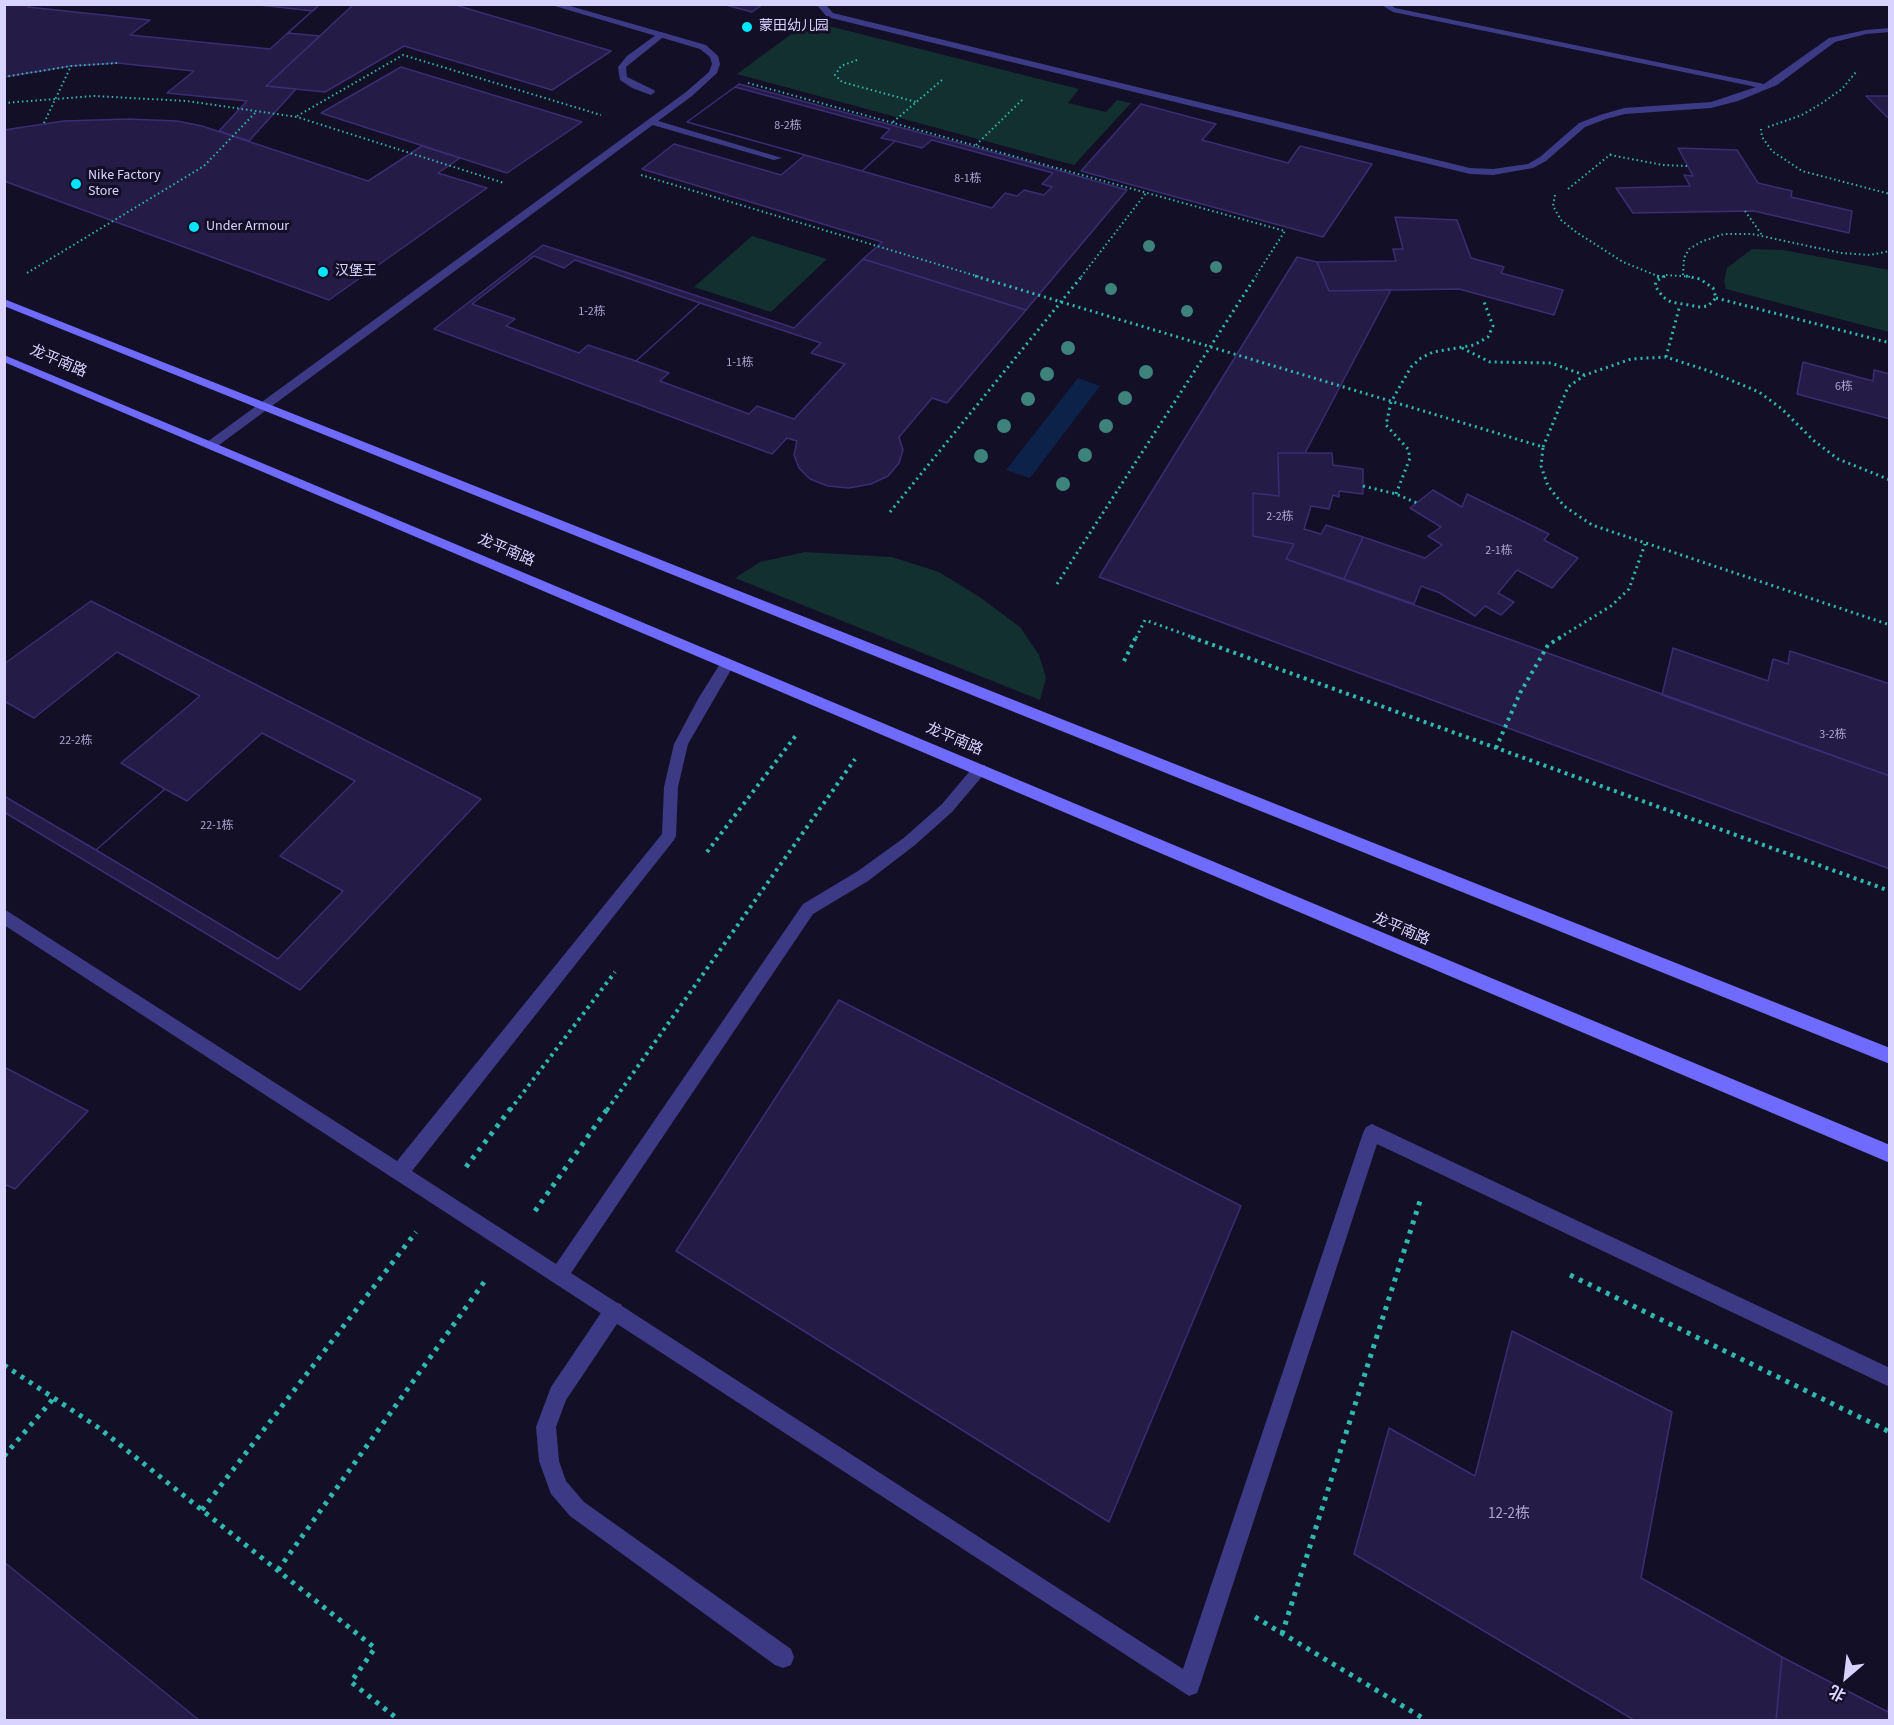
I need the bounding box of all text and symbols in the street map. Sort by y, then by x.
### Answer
place label: 蒙田幼儿园 [759,19,829,35]
marker: 蒙田幼儿园 [740,20,754,34]
house number: 8-2栋 [774,119,802,133]
place label: Nike Factory Store [88,168,161,200]
house number: 8-1栋 [954,172,982,186]
marker: Nike Factory Store [69,177,83,191]
place label: Under Armour [206,219,289,235]
marker: Under Armour [187,220,201,234]
place label: 汉堡王 [335,264,377,280]
marker: 汉堡王 [316,265,330,279]
house number: 1-2栋 [578,305,606,319]
street label: 龙平南路 [27,342,89,382]
house number: 1-1栋 [726,356,754,370]
house number: 6栋 [1835,380,1853,394]
house number: 2-2栋 [1266,510,1294,524]
street label: 龙平南路 [475,531,537,571]
house number: 2-1栋 [1485,544,1513,558]
street label: 龙平南路 [923,720,985,760]
house number: 3-2栋 [1819,728,1847,742]
house number: 22-2栋 [59,734,93,748]
house number: 22-1栋 [200,819,234,833]
street label: 龙平南路 [1370,910,1432,950]
house number: 12-2栋 [1488,1506,1530,1524]
north arrow [1816,1647,1876,1707]
text: 北 [1825,1679,1850,1706]

